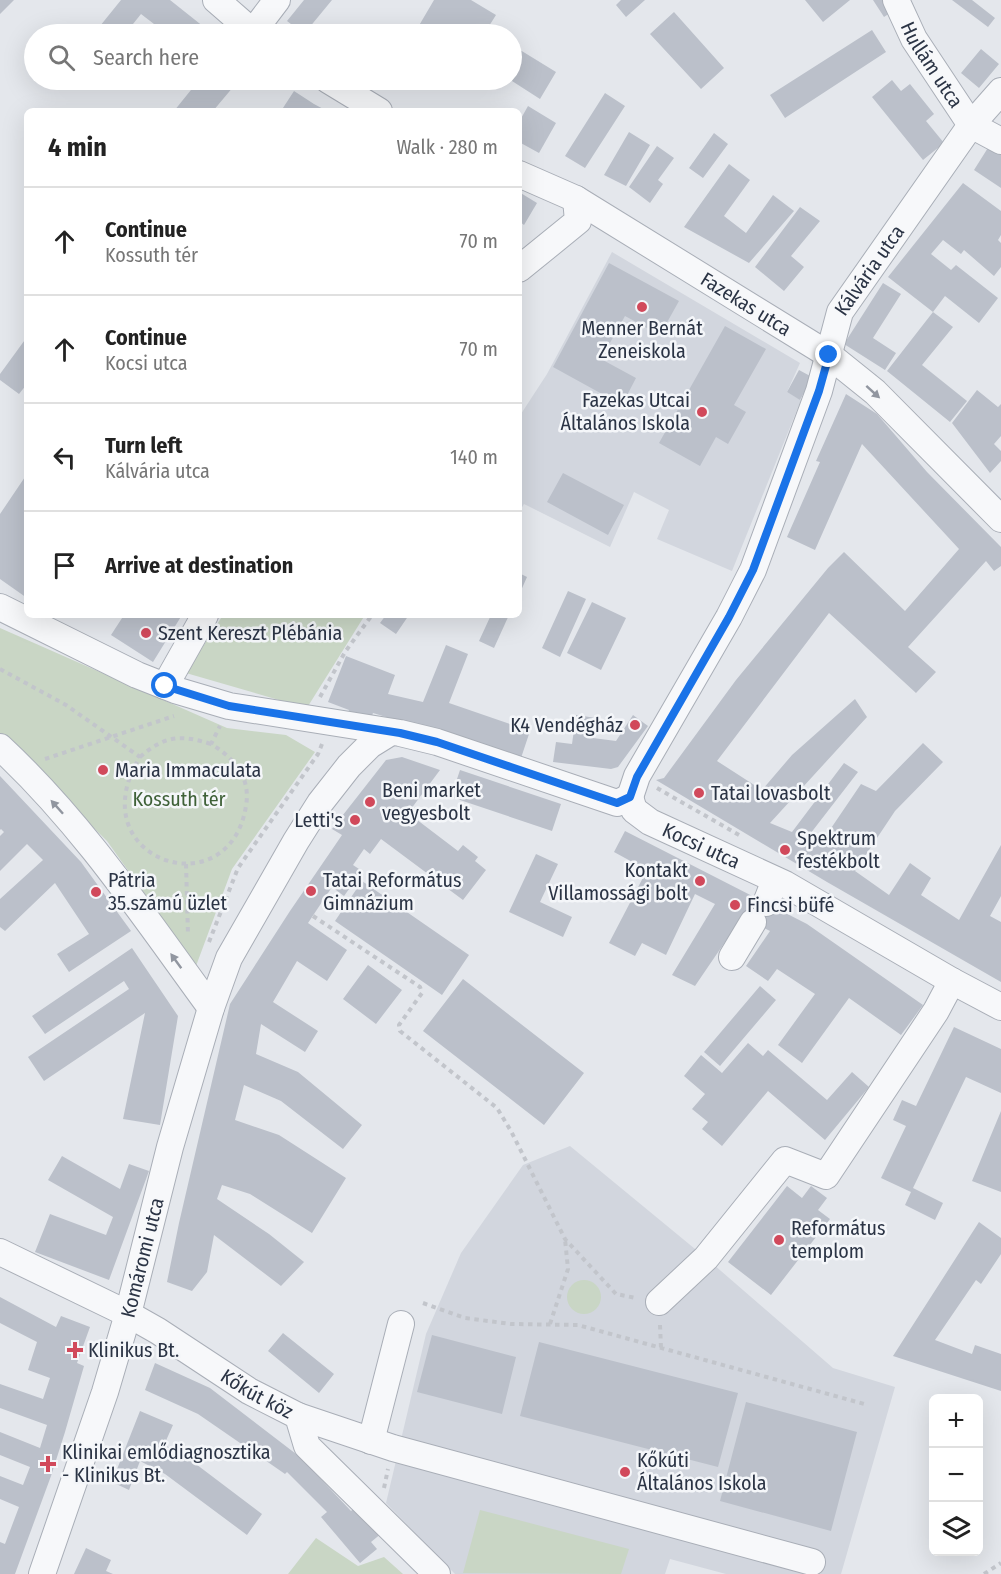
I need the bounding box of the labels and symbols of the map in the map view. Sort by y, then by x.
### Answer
street label: Hullám utca [896,18,968,112]
street label: Kálvária utca [829,220,909,320]
street label: Fazekas utca [696,267,796,341]
marker: Menner Bernát Zeneiskola [635,300,649,314]
place label: Menner Bernát Zeneiskola [581,316,703,363]
route end [815,341,841,367]
one-way arrow [866,385,881,399]
place label: Fazekas Utcai Általános Iskola [561,388,690,435]
marker: Fazekas Utcai Általános Iskola [695,405,709,419]
place label: Szent Kereszt Plébánia [158,621,342,645]
marker: Szent Kereszt Plébánia [139,626,153,640]
route start [151,672,177,698]
place label: K4 Vendégház [510,713,623,737]
marker: K4 Vendégház [628,718,642,732]
place label: Maria Immaculata [115,758,261,782]
marker: Maria Immaculata [96,763,110,777]
place label: Beni market vegyesbolt [382,778,481,825]
place label: Tatai lovasbolt [711,781,831,805]
marker: Tatai lovasbolt [692,786,706,800]
park label: Kossuth tér [132,787,226,811]
marker: Beni market vegyesbolt [363,795,377,809]
one-way arrow [51,800,64,815]
place label: Letti's [294,808,343,832]
marker: Letti's [348,813,362,827]
street label: Kocsi utca [659,817,744,874]
place label: Spektrum festékbolt [797,826,880,873]
marker: Spektrum festékbolt [778,843,792,857]
place label: Kontakt Villamossági bolt [548,858,688,905]
place label: Pátria 35.számú üzlet [108,868,227,915]
place label: Tatai Református Gimnázium [323,868,462,915]
marker: Kontakt Villamossági bolt [693,874,707,888]
marker: Tatai Református Gimnázium [304,884,318,898]
marker: Pátria 35.számú üzlet [89,885,103,899]
place label: Fincsi büfé [747,893,834,917]
marker: Fincsi büfé [728,898,742,912]
one-way arrow [171,953,183,968]
street label: Komáromi utca [116,1195,169,1320]
place label: Református templom [791,1216,886,1263]
marker: Református templom [772,1233,786,1247]
place label: Klinikus Bt. [88,1338,179,1362]
marker: Klinikus Bt. [66,1341,84,1359]
street label: Kőkút köz [216,1364,297,1423]
place label: Klinikai emlődiagnosztika - Klinikus Bt. [62,1440,271,1487]
place label: Kőkúti Általános Iskola [637,1448,767,1495]
marker: Klinikai emlődiagnosztika - Klinikus Bt. [39,1455,57,1473]
marker: Kőkúti Általános Iskola [618,1465,632,1479]

